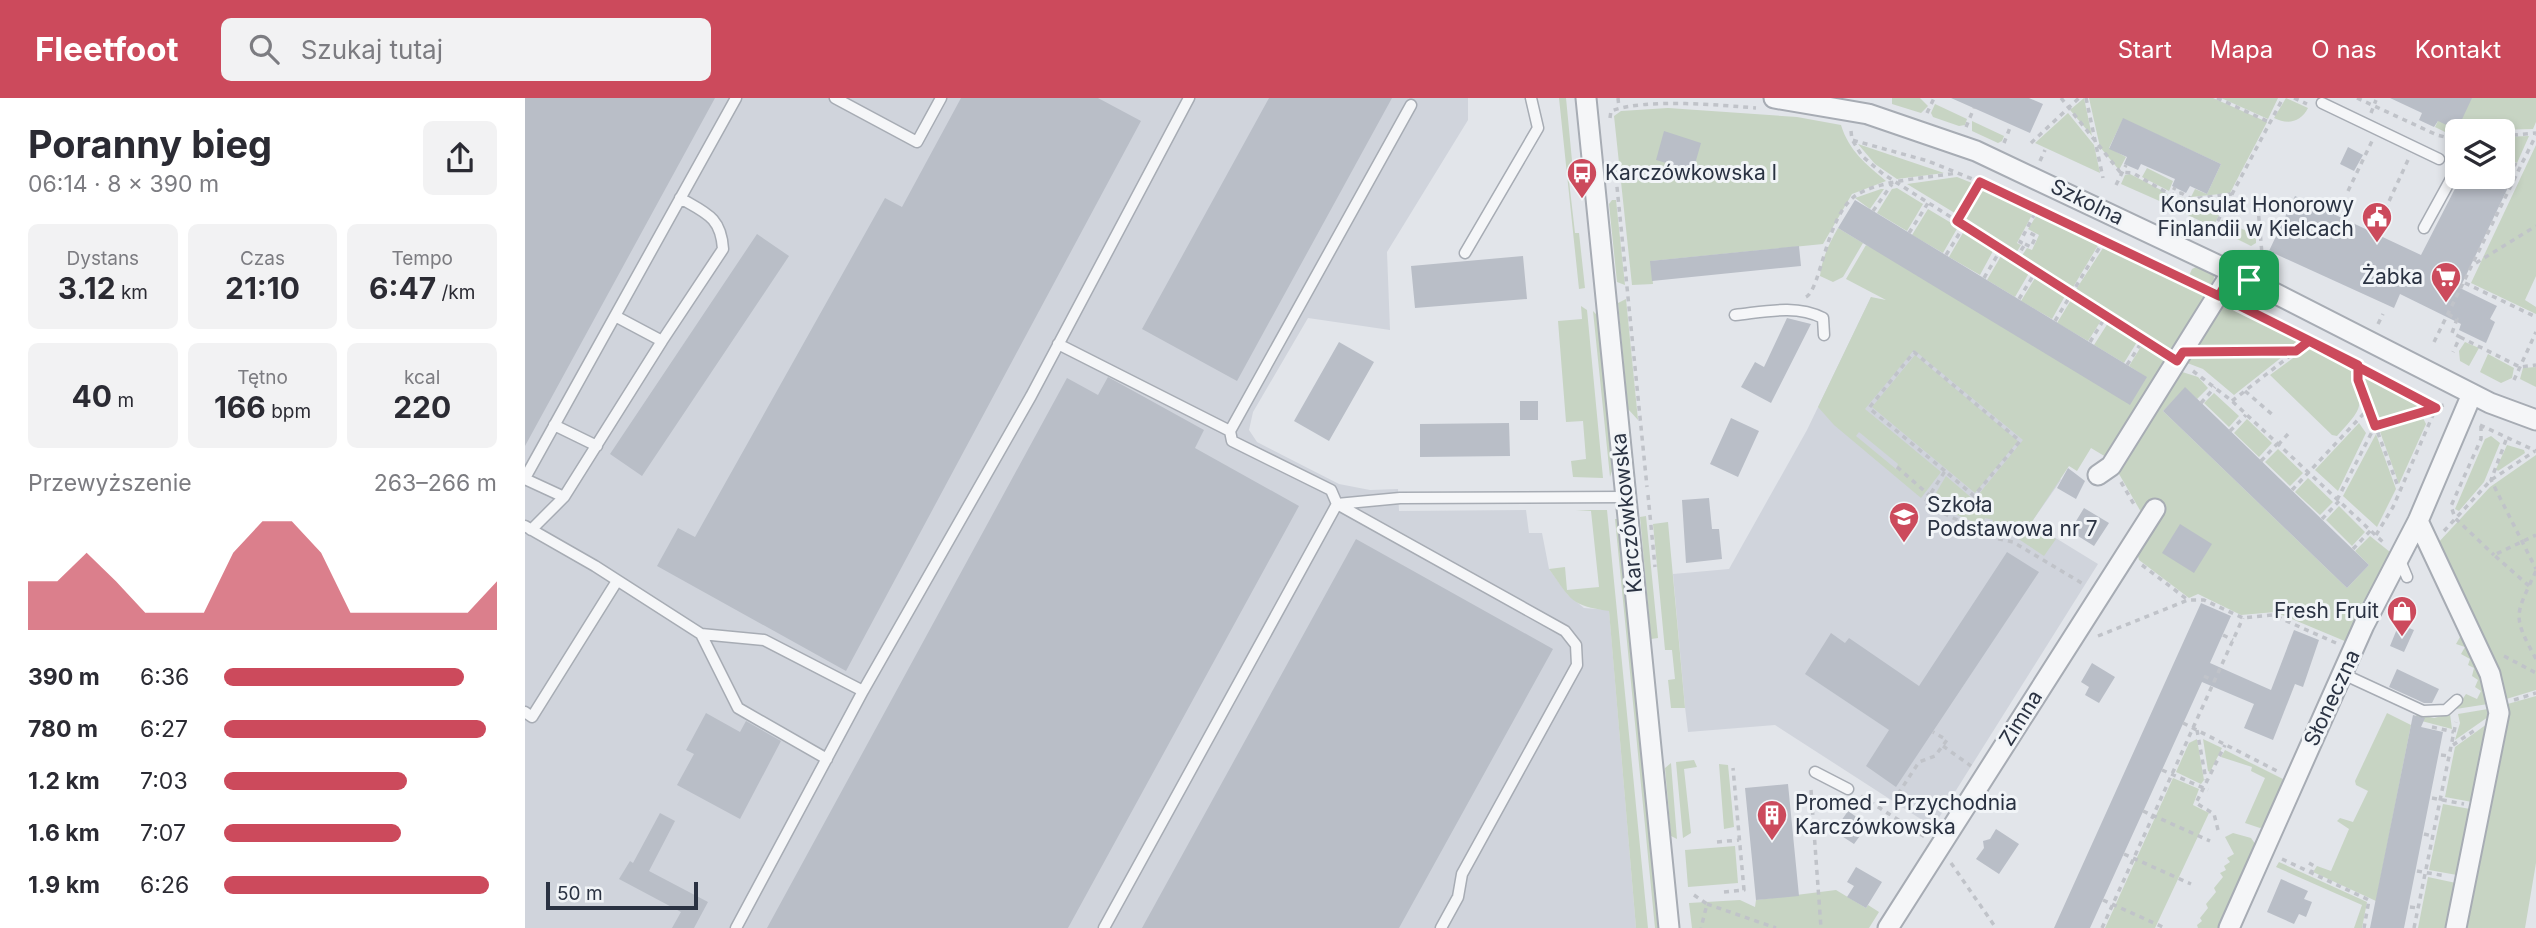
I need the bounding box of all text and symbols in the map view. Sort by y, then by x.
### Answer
search box [221,18,711,81]
text: Fleetfoot [35,29,179,69]
icon: search [245,30,283,68]
text: Szukaj tutaj [301,34,443,65]
text: Start [2118,35,2172,64]
text: Mapa [2210,35,2273,64]
text: O nas [2311,35,2377,64]
text: Kontakt [2415,35,2501,64]
map controls [2445,119,2515,189]
button: layers [2445,119,2515,189]
text: Poranny bieg [28,121,272,167]
button: share [423,121,497,195]
bus stop icon: Karczówkowska I [1565,156,1599,200]
place label: Karczówkowska I [1605,160,1777,185]
text: 06:14 · 8 × 390 m [28,170,219,198]
street label: Szkolna [2047,173,2128,230]
place label: Konsulat Honorowy Finlandii w Kielcach [2158,192,2354,241]
public building icon: Konsulat Honorowy Finlandii w Kielcach [2360,200,2394,244]
text: Dystans [67,247,139,270]
text: Czas [240,247,285,270]
text: Tempo [391,247,453,270]
pin [2219,250,2279,310]
supermarket icon: Żabka [2429,260,2463,304]
icon: arrive [2230,261,2268,299]
place label: Żabka [2362,263,2423,289]
text: 3.12 [58,270,116,306]
text: 21:10 [225,270,300,306]
text: 6:47 [369,270,436,306]
text: km [116,281,148,304]
text: /km [436,281,475,304]
text: Tętno [237,366,288,389]
text: kcal [404,366,440,389]
text: 40 [72,378,112,414]
text: m [112,389,134,412]
text: 166 [214,389,266,425]
text: 220 [393,389,451,425]
text: bpm [266,400,311,423]
street label: Karczówkowska [1606,432,1647,594]
text: Przewyższenie [28,469,192,497]
text: 263–266 m [374,469,497,497]
place label: Szkoła Podstawowa nr 7 [1927,492,2098,541]
school or university icon: Szkoła Podstawowa nr 7 [1887,500,1921,544]
shop icon: Fresh Fruit [2385,594,2419,638]
place label: Fresh Fruit [2274,598,2379,623]
street label: Słoneczna [2298,646,2365,750]
text: 390 m [28,663,100,691]
text: 6:36 [140,663,189,691]
street label: Zimna [1994,685,2047,750]
text: 780 m [28,715,98,743]
text: 6:27 [140,715,188,743]
text: 1.2 km [28,767,100,795]
text: 7:03 [140,767,188,795]
place label: Promed - Przychodnia Karczówkowska [1795,790,2017,839]
building icon: Promed - Przychodnia Karczówkowska [1755,798,1789,842]
text: 1.6 km [28,819,100,847]
text: 7:07 [140,819,186,847]
text: 1.9 km [28,871,100,899]
text: 6:26 [140,871,189,899]
scale bar [546,879,698,911]
text: 50 m [557,882,603,905]

